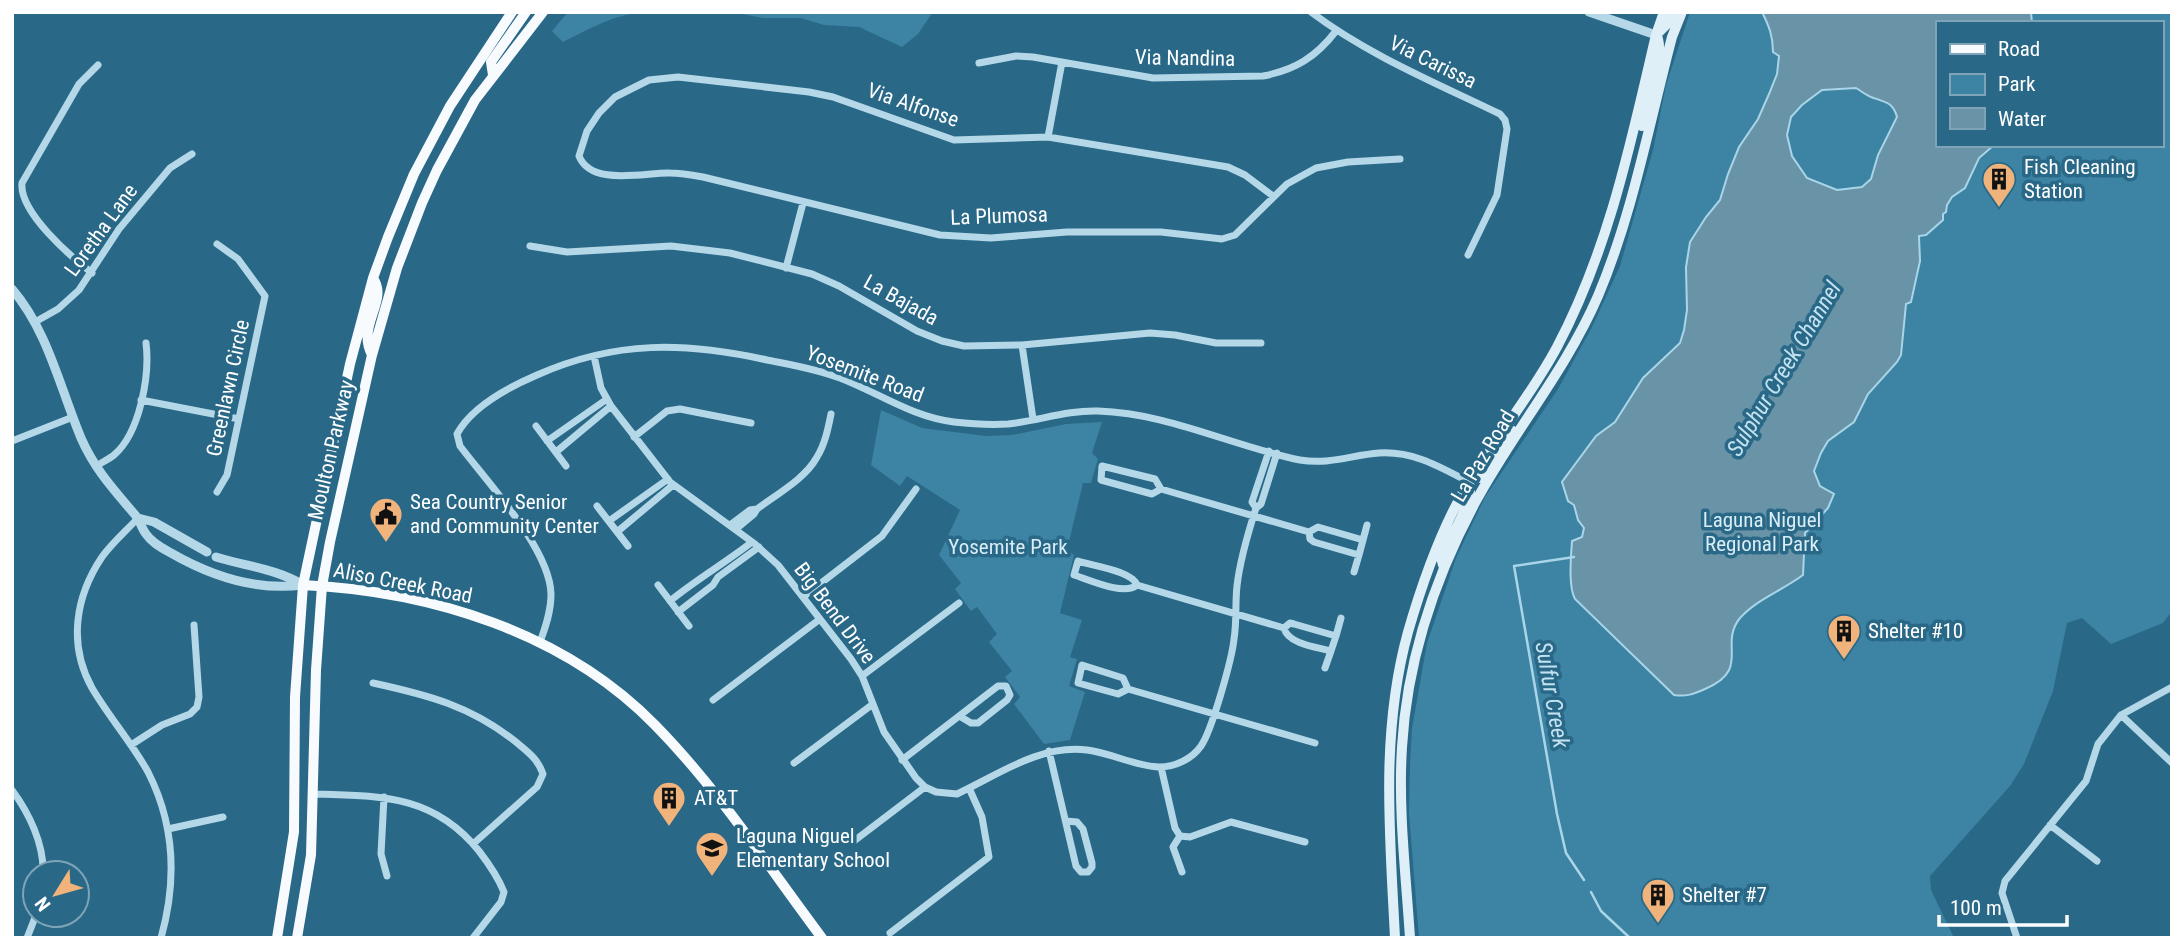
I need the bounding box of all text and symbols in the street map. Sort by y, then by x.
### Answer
legend [1936,21,2163,147]
street label: Via Carissa [1386,31,1480,93]
text: Road [1998,37,2040,61]
street label: Via Nandina [1135,45,1235,71]
text: Park [1998,72,2036,96]
street label: Via Alfonse [864,78,962,132]
text: Water [1998,107,2046,131]
place label: Fish Cleaning Station [2024,155,2136,203]
building icon: Fish Cleaning Station [1980,160,2018,209]
street label: Loretha Lane [60,179,143,281]
street label: La Plumosa [950,202,1048,230]
street label: La Bajada [859,270,943,330]
water label: Sulphur Creek Channel [1721,276,1847,461]
street label: Greenlawn Circle [202,317,254,459]
street label: Yosemite Road [803,341,927,407]
street label: Moulton Parkway [303,378,359,522]
street label: La Paz Road [1446,406,1520,506]
place label: Sea Country Senior and Community Center [410,490,599,538]
public building icon: Sea Country Senior and Community Center [367,495,405,544]
park label: Laguna Niguel Regional Park [1703,508,1821,556]
park label: Yosemite Park [948,535,1068,559]
street label: Aliso Creek Road [332,558,474,608]
street label: Big Bend Drive [789,558,881,668]
building icon: Shelter #10 [1825,612,1863,661]
place label: Shelter #10 [1868,619,1963,643]
water label: Sulfur Creek [1529,640,1575,751]
building icon: AT&T [650,779,688,828]
place label: AT&T [694,786,738,810]
place label: Laguna Niguel Elementary School [736,824,890,872]
school or university icon: Laguna Niguel Elementary School [693,829,731,878]
north arrow [21,859,91,929]
building icon: Shelter #7 [1639,876,1677,925]
place label: Shelter #7 [1682,883,1767,907]
scale bar [1939,884,2067,928]
text: N [30,892,56,915]
text: 100 m [1950,896,2002,920]

